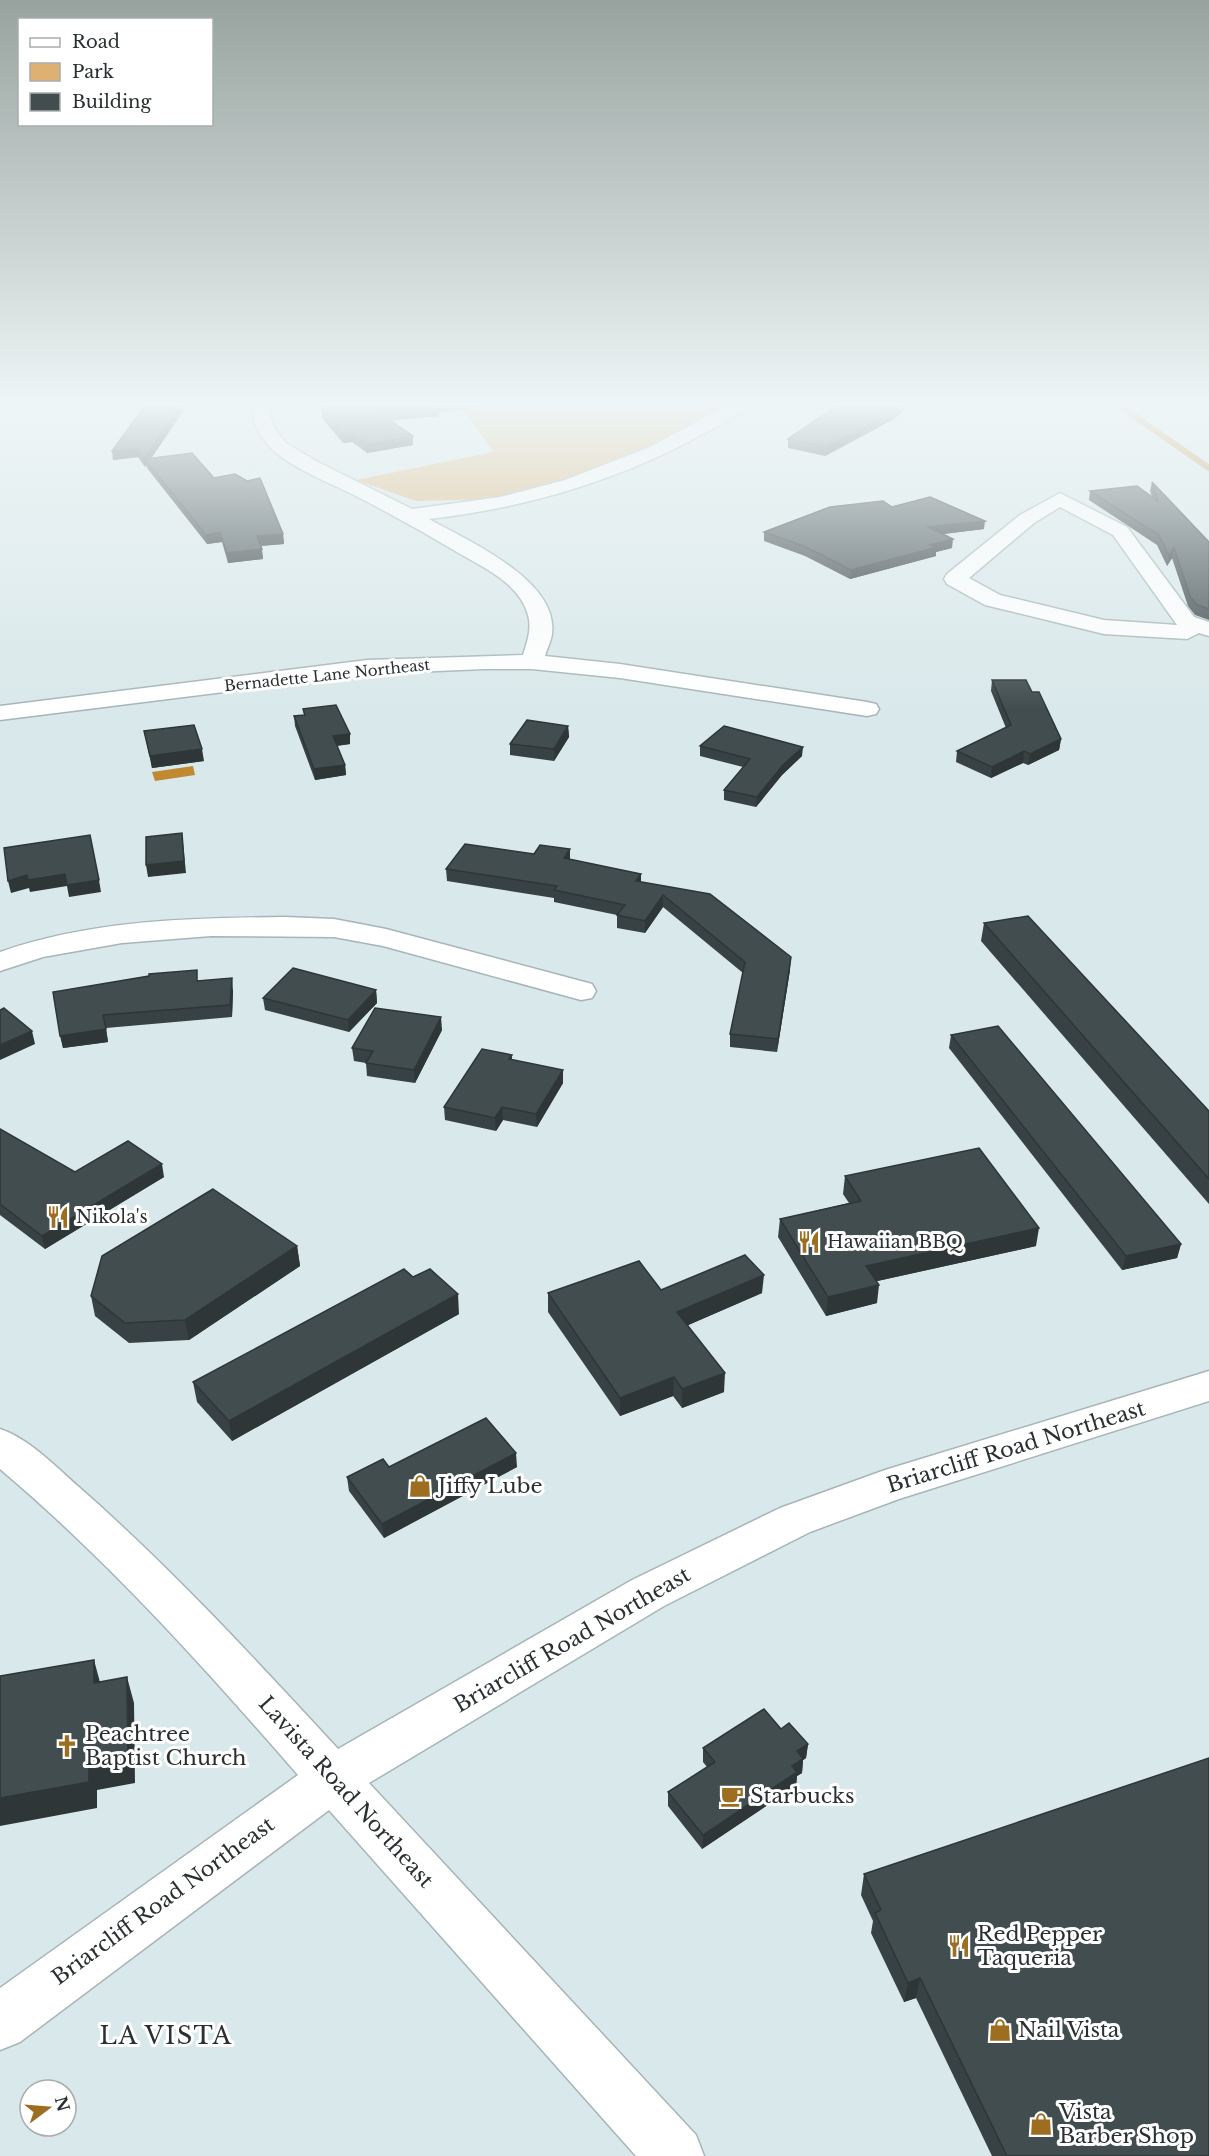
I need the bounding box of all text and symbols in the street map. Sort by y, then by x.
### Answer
legend [18,18,213,126]
text: Road [72,31,120,53]
text: Park [72,61,114,83]
text: Building [72,91,151,113]
street label: Bernadette Lane Northeast [223,655,431,695]
restaurant icon: Nikola's [45,1204,71,1230]
place label: Nikola's [76,1206,148,1228]
restaurant icon: Hawaiian BBQ [796,1229,822,1255]
place label: Hawaiian BBQ [827,1231,963,1253]
street label: Briarcliff Road Northeast [884,1395,1148,1499]
shop icon: Jiffy Lube [407,1473,433,1499]
place label: Jiffy Lube [435,1473,542,1499]
street label: Briarcliff Road Northeast [449,1562,695,1718]
street label: Lavista Road Northeast [253,1691,439,1893]
place label: Peachtree Baptist Church [85,1721,246,1771]
church icon: Peachtree Baptist Church [54,1733,80,1759]
cafe icon: Starbucks [719,1783,745,1809]
place label: Starbucks [750,1783,855,1809]
street label: Briarcliff Road Northeast [47,1811,279,1991]
place label: Red Pepper Taqueria [977,1921,1102,1971]
restaurant icon: Red Pepper Taqueria [946,1933,972,1959]
shop icon: Nail Vista [987,2017,1013,2043]
place label: Nail Vista [1018,2017,1120,2043]
district label: LA VISTA [99,2021,233,2050]
north arrow [18,2078,78,2138]
text: N [51,2094,74,2114]
place label: Vista Barber Shop [1058,2099,1194,2149]
shop icon: Vista Barber Shop [1028,2111,1054,2137]

